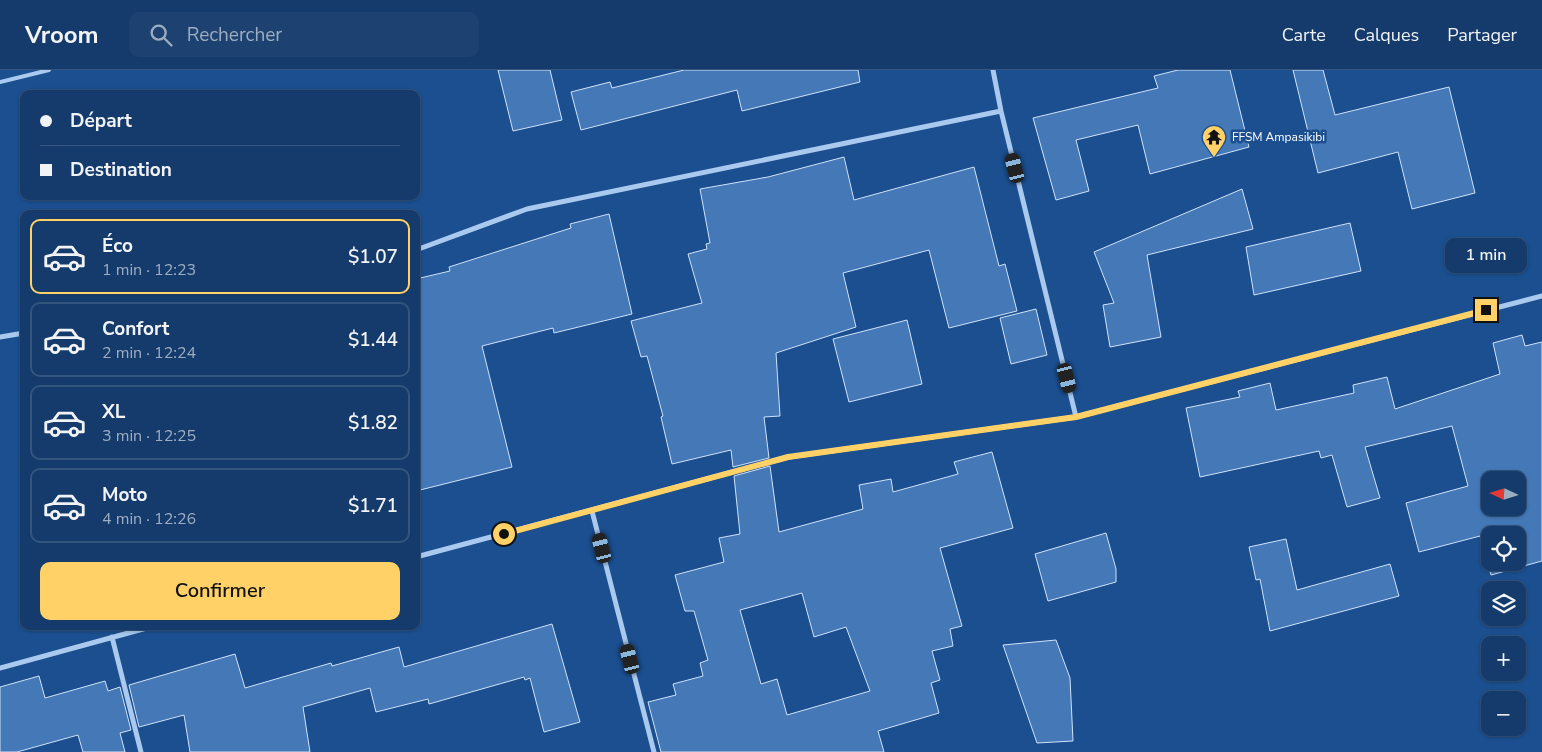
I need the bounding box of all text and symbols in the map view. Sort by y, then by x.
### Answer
search box [129,12,479,57]
text: Vroom [25,19,99,51]
icon: search [147,21,175,49]
text: Rechercher [187,22,282,48]
text: Carte [1282,23,1326,47]
text: Calques [1354,23,1419,47]
text: Partager [1447,23,1517,47]
text: Départ [70,108,132,134]
temple icon: FFSM Ampasikibi [1201,124,1227,158]
place label: FFSM Ampasikibi [1232,129,1325,145]
car [1004,152,1025,184]
text: Destination [70,157,172,183]
text: Éco [102,233,133,259]
icon: car [42,234,87,279]
callout: 1 min [1445,238,1527,272]
text: $1.07 [348,244,398,270]
text: 1 min [1466,244,1506,266]
text: 1 min · 12:23 [102,259,196,281]
route end [1475,299,1497,321]
text: Confort [102,316,169,342]
icon: car [42,317,87,362]
text: $1.44 [348,327,398,353]
text: 2 min · 12:24 [102,342,196,364]
car [1056,362,1077,394]
text: XL [102,399,125,425]
icon: car [42,400,87,445]
text: $1.82 [348,410,398,436]
text: 3 min · 12:25 [102,425,196,447]
north arrow [1481,471,1526,516]
map controls [1481,471,1526,736]
text: Moto [102,482,148,508]
icon: car [42,483,87,528]
text: $1.71 [348,493,398,519]
text: 4 min · 12:26 [102,508,196,530]
route start [493,523,515,545]
button: locate [1481,526,1526,571]
car [591,532,612,564]
button: Confirmer [40,562,400,620]
button: layers [1481,581,1526,626]
button: + [1481,636,1526,681]
car [619,643,640,675]
button: − [1481,691,1526,736]

